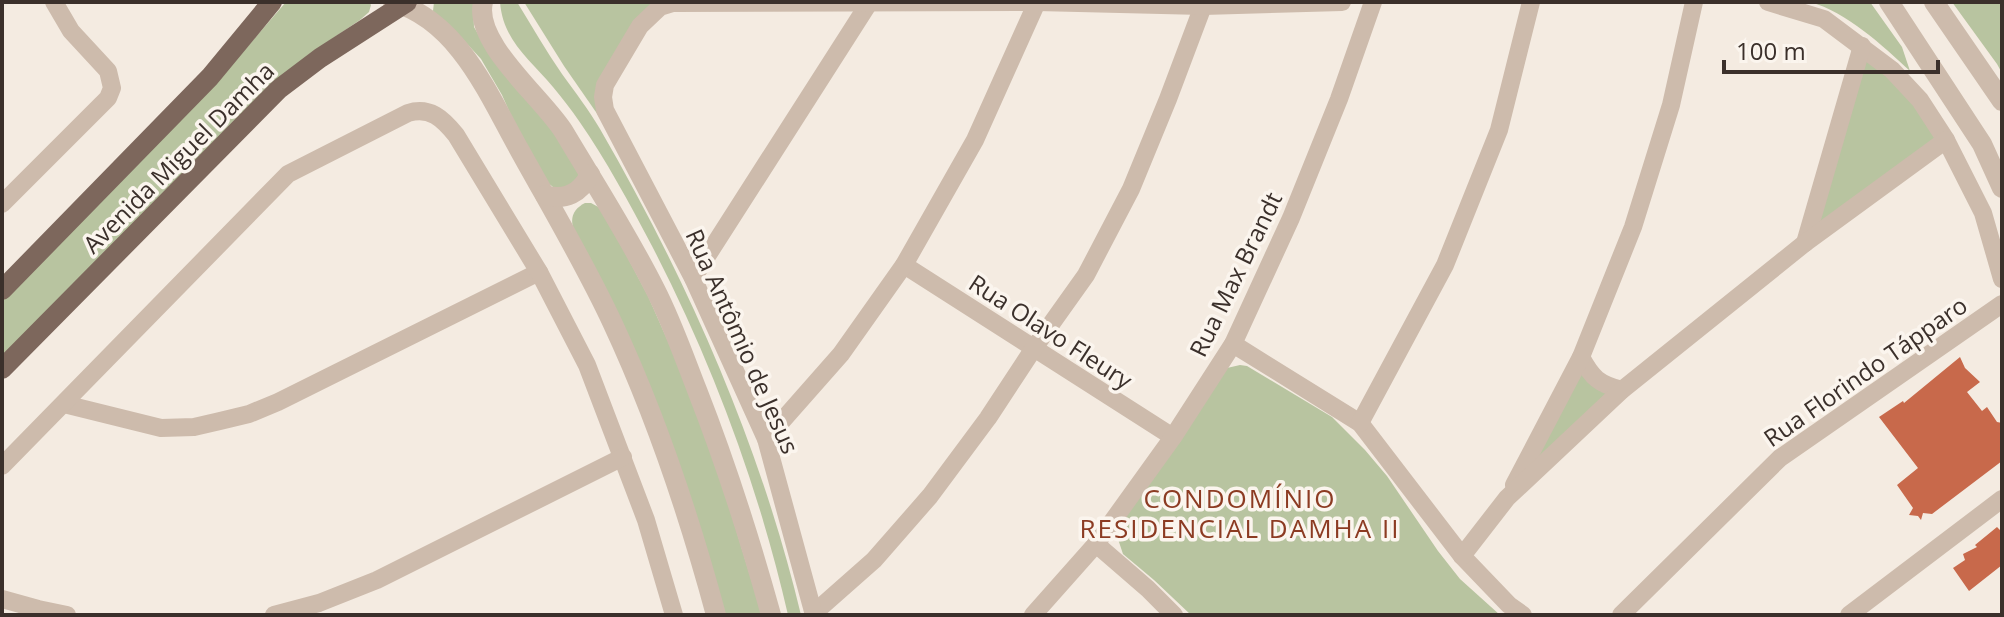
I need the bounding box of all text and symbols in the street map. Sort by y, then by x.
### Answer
scale bar [1724,24,1938,74]
text: 100 m [1736,34,1806,67]
street label: Avenida Miguel Damha [75,54,281,260]
street label: Rua Max Brandt [1181,186,1289,362]
street label: Rua Antômio de Jesus [679,223,807,459]
street label: Rua Olavo Fleury [963,266,1140,397]
street label: Rua Florindo Tápparo [1757,288,1973,454]
district label: CONDOMÍNIO RESIDENCIAL DAMHA II [1080,480,1400,546]

